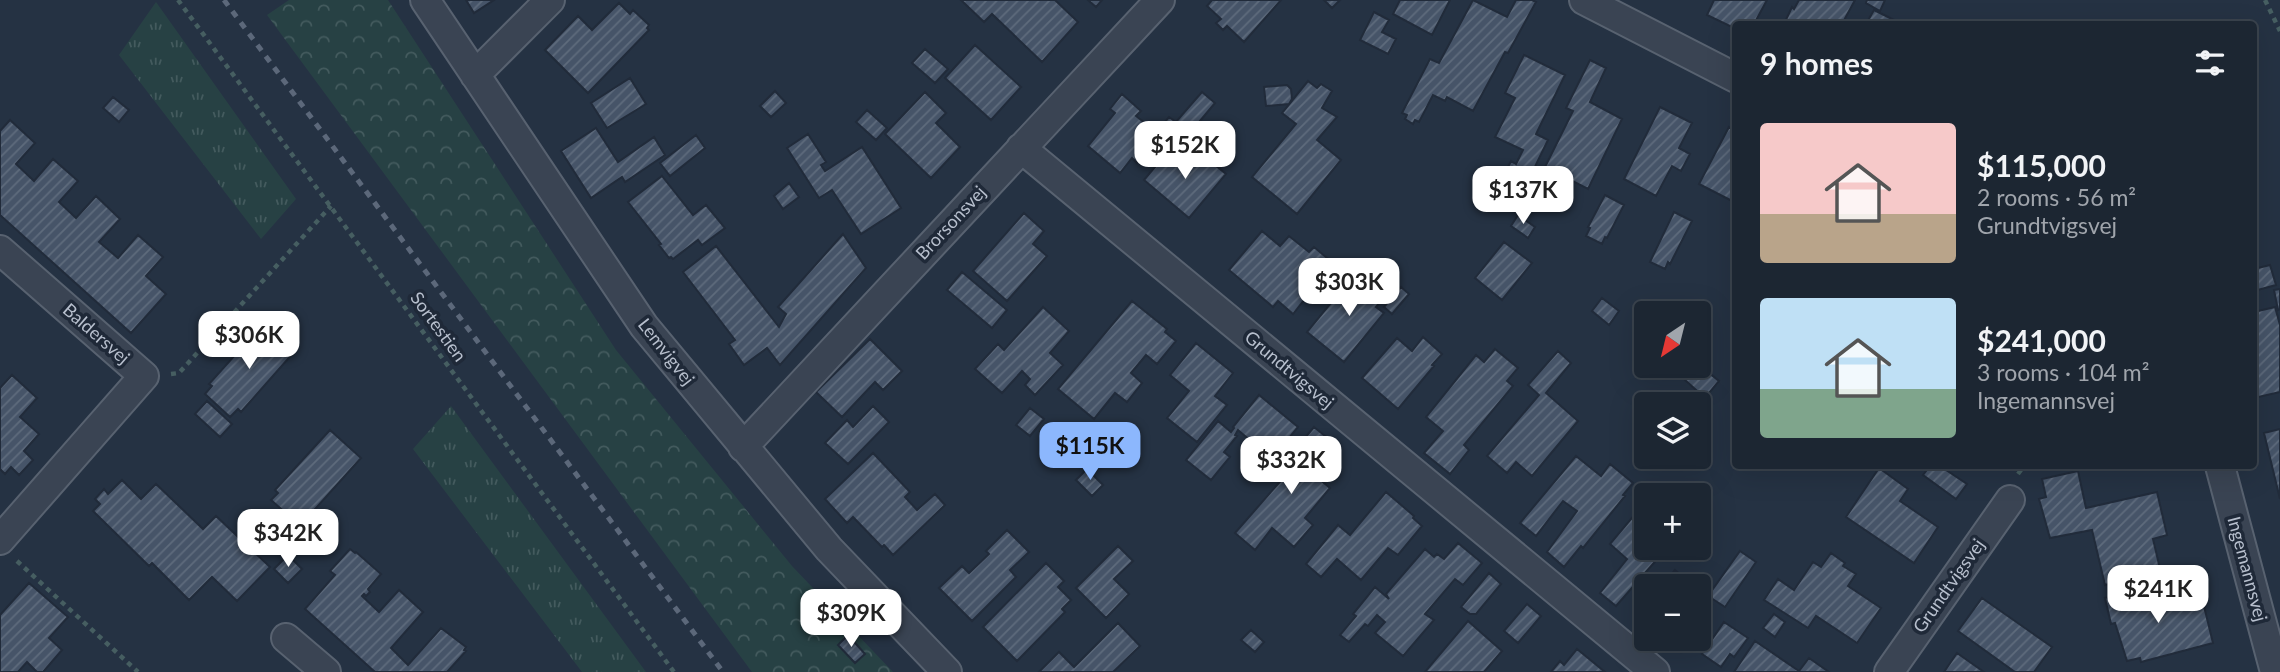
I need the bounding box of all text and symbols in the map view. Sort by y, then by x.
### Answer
icon: filters [2191,44,2229,82]
text: 9 homes [1760,45,1873,81]
pin: $152K [1136,122,1234,181]
text: $152K [1150,130,1220,158]
text: $115,000 [1977,147,2106,183]
icon: home [1816,151,1900,235]
pin: $137K [1474,166,1572,226]
text: $137K [1488,175,1558,203]
street label: Brorsonsvej [911,181,990,264]
text: 2 rooms · 56 m² [1977,183,2136,211]
text: Grundtvigsvej [1977,211,2117,239]
pin: $303K [1300,258,1398,318]
text: $303K [1314,267,1384,295]
street label: Sortestien [406,287,471,366]
street label: Baldersvej [59,298,135,368]
north arrow [1634,301,1712,378]
map controls [1634,301,1711,651]
pin: $306K [200,312,298,371]
street label: Lemvigvej [634,314,700,389]
text: $306K [214,320,284,348]
text: $241,000 [1977,322,2106,358]
street label: Grundtvigsvej [1241,326,1339,413]
icon: home [1816,326,1900,410]
text: 3 rooms · 104 m² [1977,358,2149,386]
text: Ingemannsvej [1977,386,2115,414]
button: layers [1634,392,1711,469]
pin: $115K [1041,422,1139,482]
text: $115K [1055,431,1125,459]
pin: $332K [1242,436,1340,496]
text: $332K [1256,445,1326,473]
button: + [1634,483,1711,560]
pin: $342K [239,510,337,569]
street label: Ingemannsvej [2223,514,2273,624]
text: $342K [253,518,323,546]
street label: Grundtvigsvej [1908,534,1989,637]
pin: $241K [2109,566,2207,625]
button: − [1634,574,1711,651]
text: $241K [2123,574,2193,602]
pin: $309K [802,590,900,649]
text: $309K [816,598,886,626]

